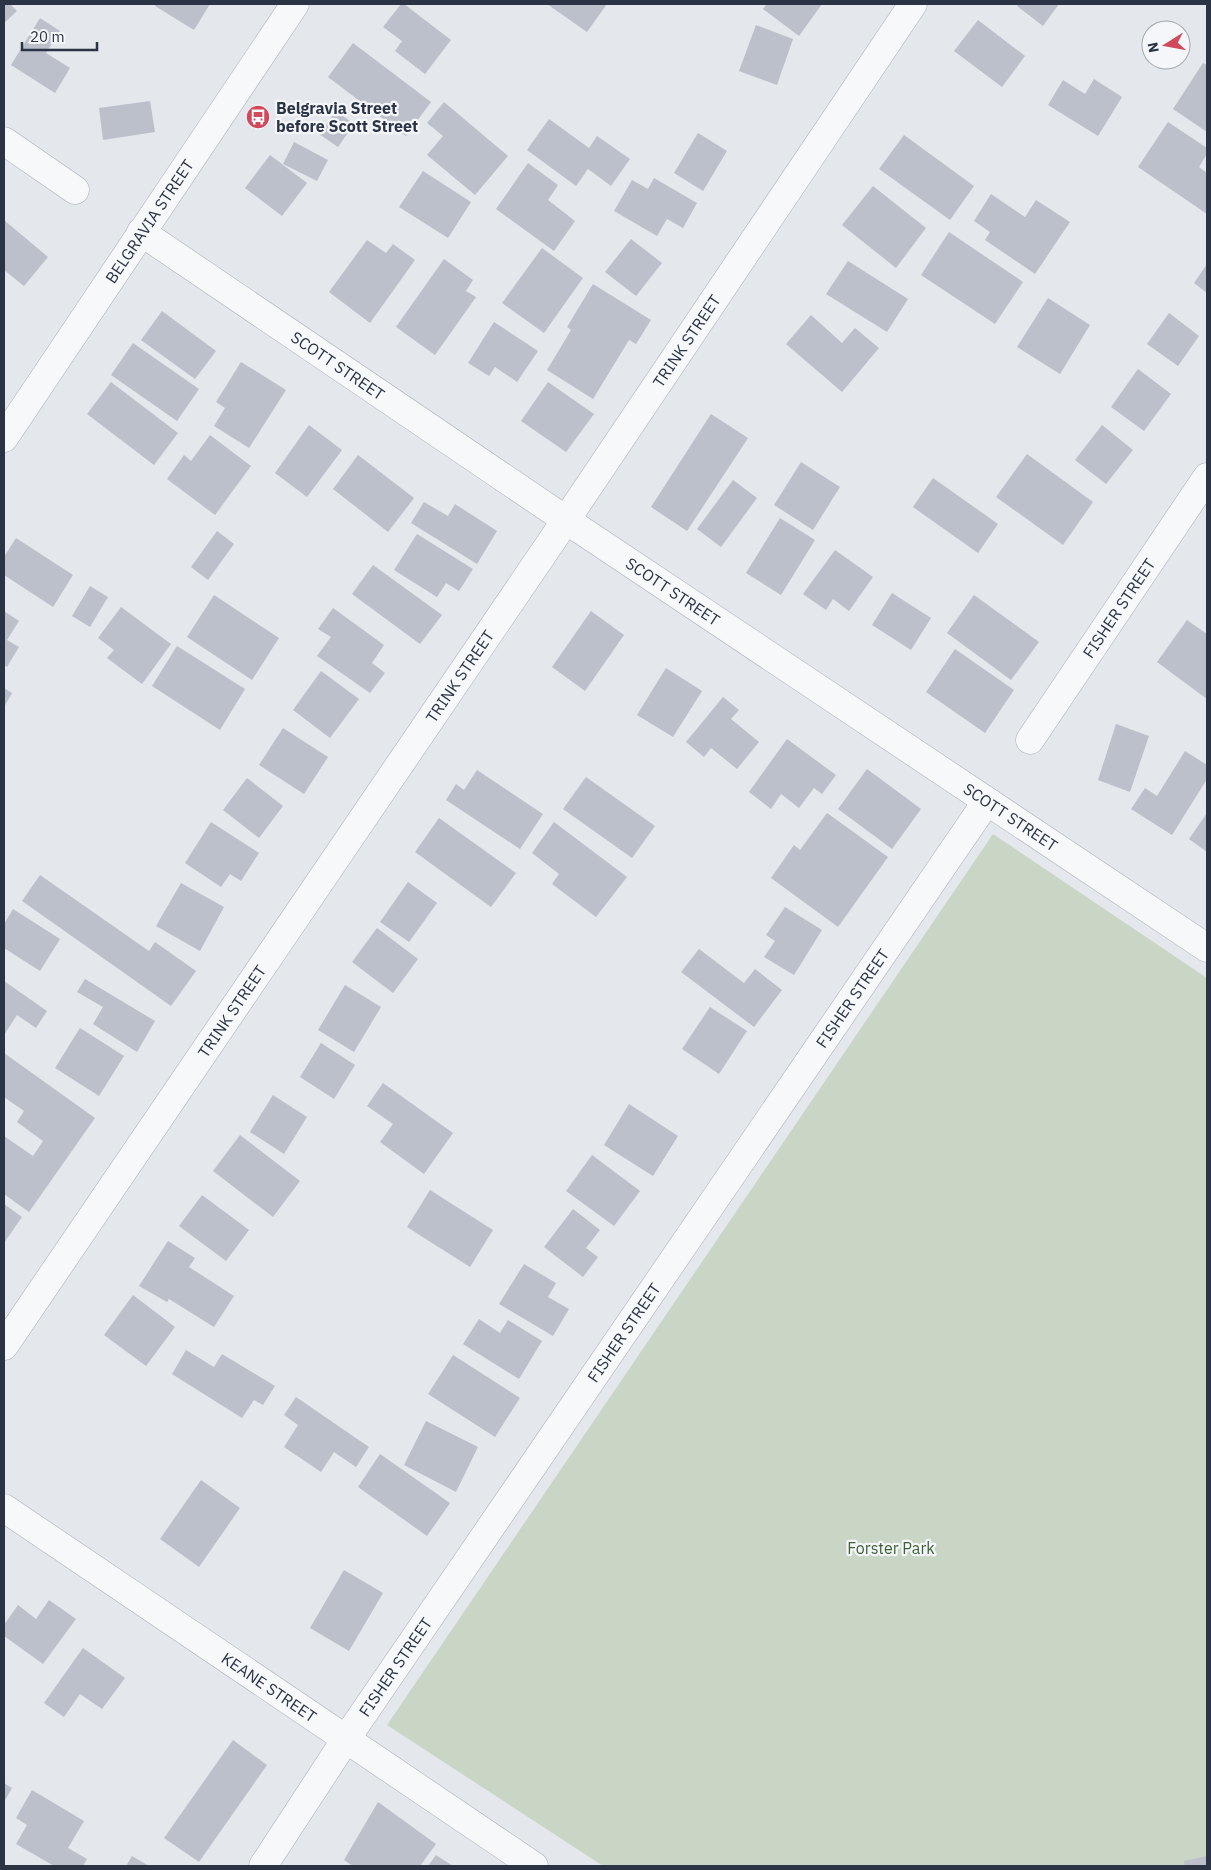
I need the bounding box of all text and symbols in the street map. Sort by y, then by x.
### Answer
scale bar [22,20,98,52]
north arrow [1141,20,1191,70]
text: 20 m [30,27,65,46]
text: N [1143,41,1163,54]
place label: Belgravia Street before Scott Street [276,98,418,136]
bus stop icon: Belgravia Street before Scott Street [245,104,271,130]
street label: BELGRAVIA STREET [101,156,198,287]
street label: TRINK STREET [648,291,725,391]
street label: SCOTT STREET [287,327,389,404]
street label: SCOTT STREET [622,553,724,630]
street label: FISHER STREET [1078,555,1159,662]
street label: TRINK STREET [421,626,498,726]
street label: SCOTT STREET [960,778,1061,855]
street label: FISHER STREET [811,945,893,1052]
street label: TRINK STREET [193,961,270,1061]
street label: FISHER STREET [583,1279,665,1386]
park label: Forster Park [847,1538,935,1558]
street label: FISHER STREET [354,1614,436,1720]
street label: KEANE STREET [218,1648,321,1726]

